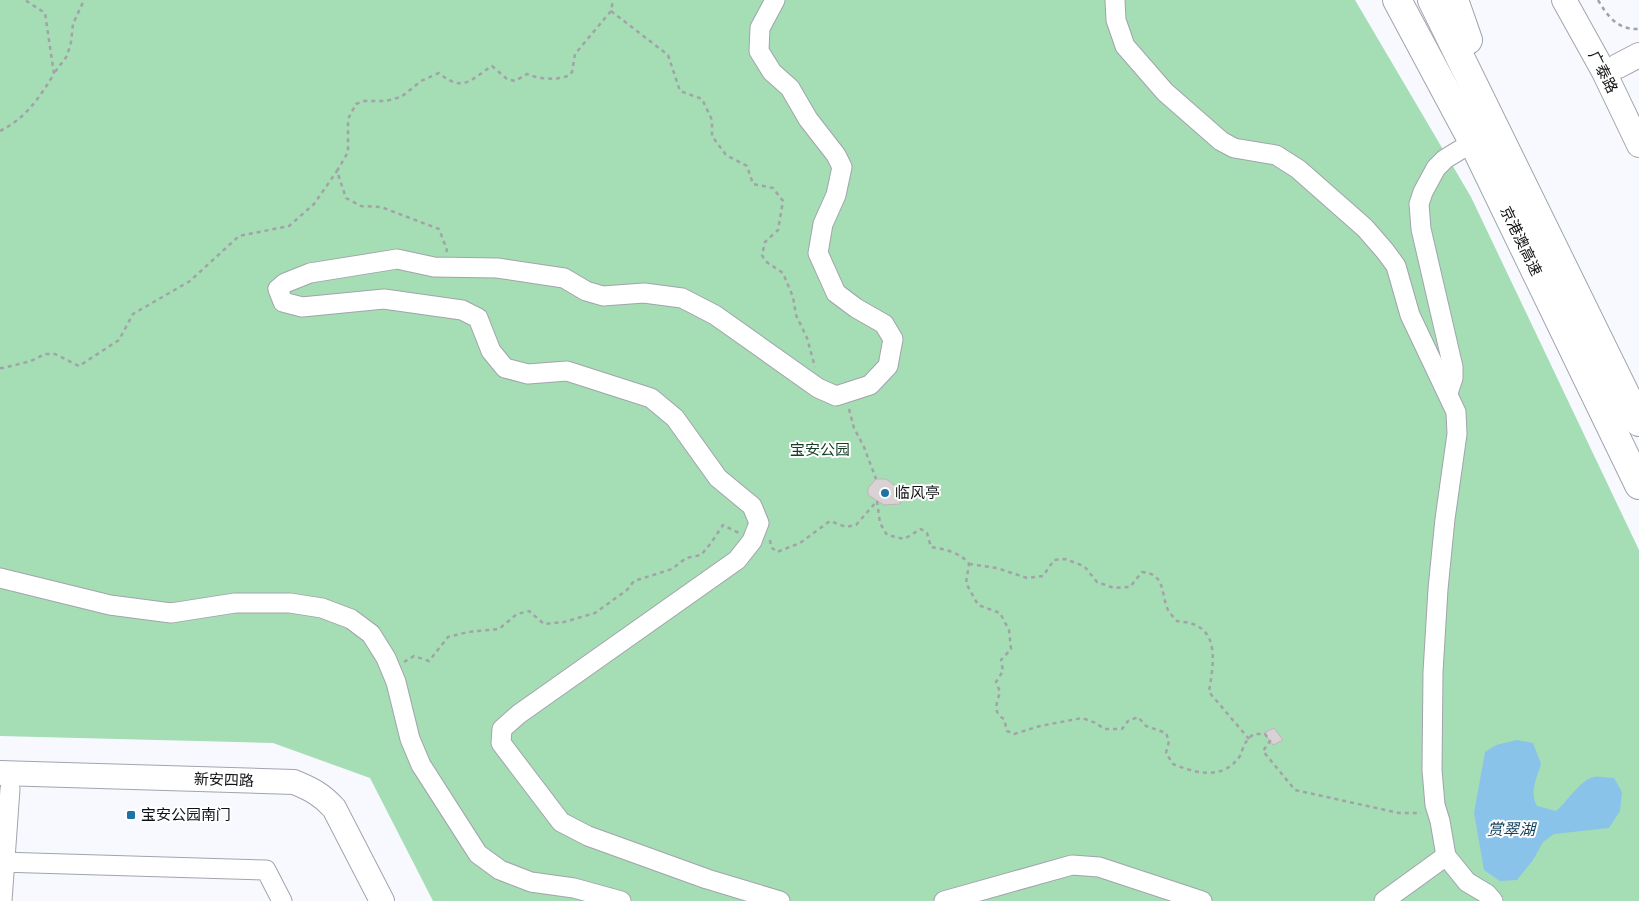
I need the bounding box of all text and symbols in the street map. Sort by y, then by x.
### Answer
street label: 广泰路 [1585,48,1621,96]
street label: 京港澳高速 [1496,203,1546,279]
park label: 宝安公园 [790,441,850,459]
place label: 临风亭 [895,484,940,502]
marker: 临风亭 [879,487,891,499]
street label: 新安四路 [194,770,254,790]
place label: 宝安公园南门 [141,806,231,824]
marker: 宝安公园南门 [125,809,137,821]
water label: 赏翠湖 [1487,820,1538,839]

